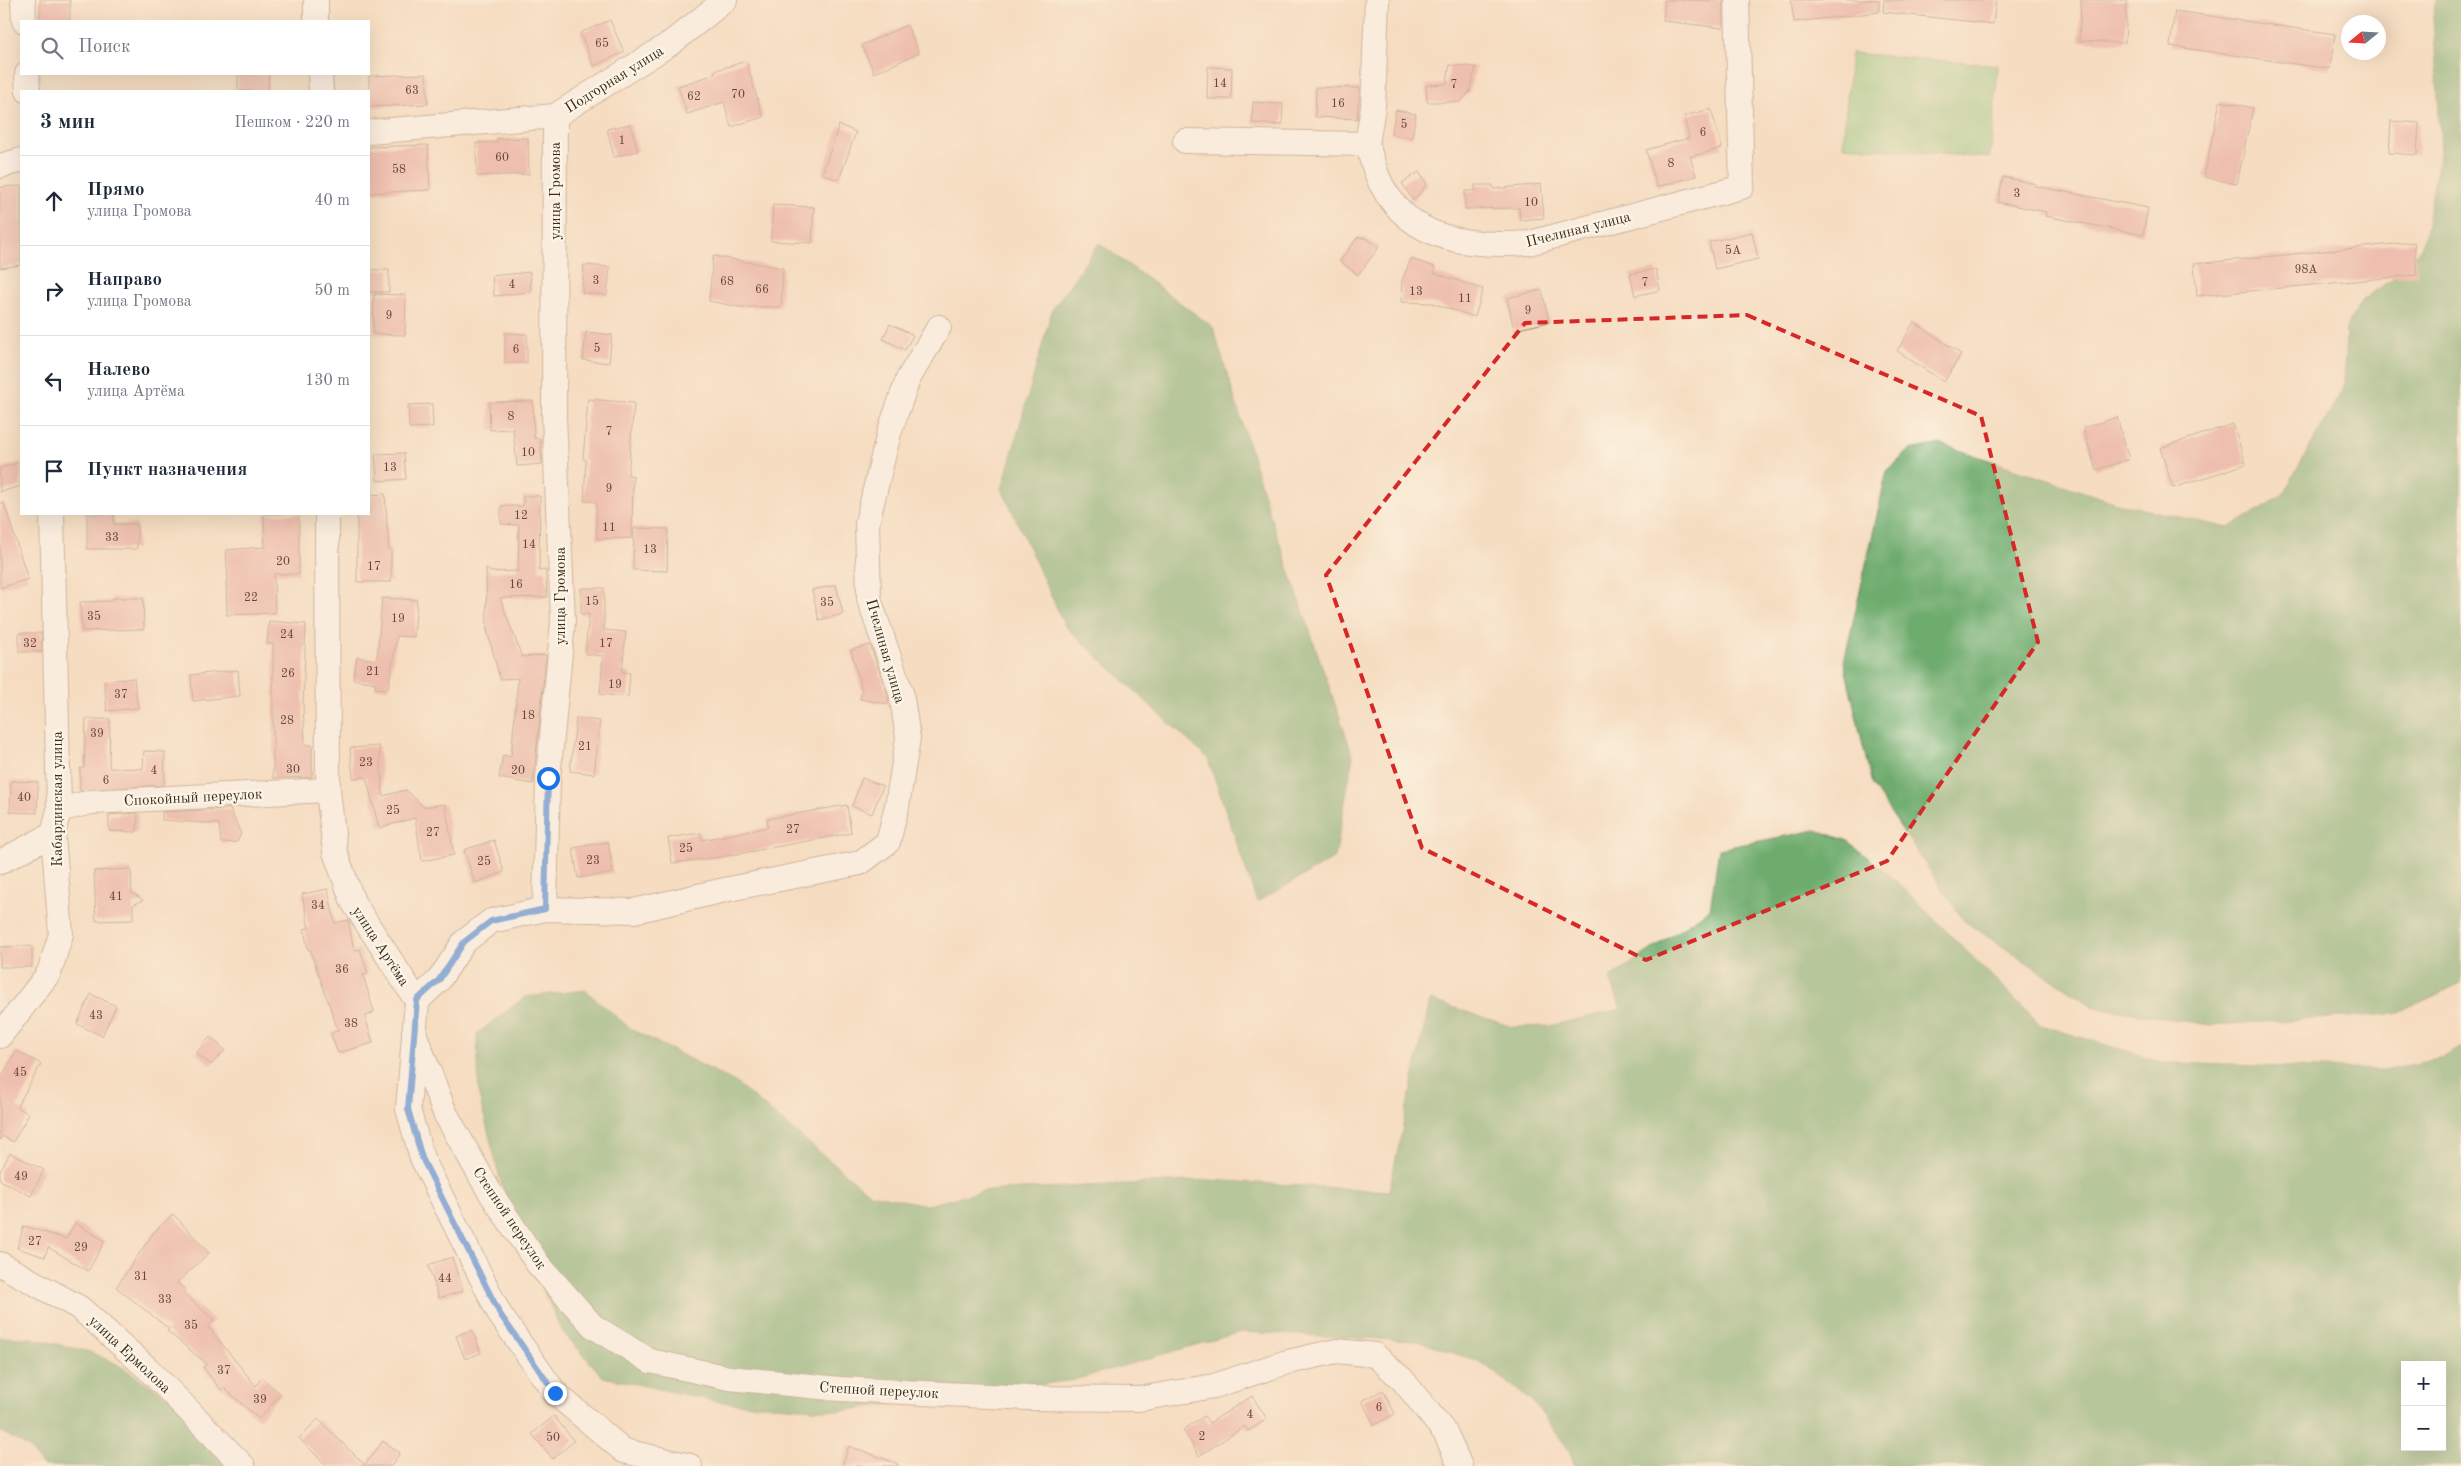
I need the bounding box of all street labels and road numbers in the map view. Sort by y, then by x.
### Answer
street label: Подгорная улица [563,44,667,117]
street label: улица Громова [549,141,564,240]
street label: Пчелиная улица [1524,210,1633,251]
street label: улица Громова [554,546,569,645]
street label: Пчелиная улица [862,598,907,706]
street label: Кабардинская улица [51,730,66,867]
street label: Спокойный переулок [123,787,263,810]
street label: улица Артёма [348,904,411,990]
street label: Степной переулок [469,1165,549,1273]
street label: улица Ермолова [85,1313,173,1397]
street label: Степной переулок [819,1381,939,1402]

